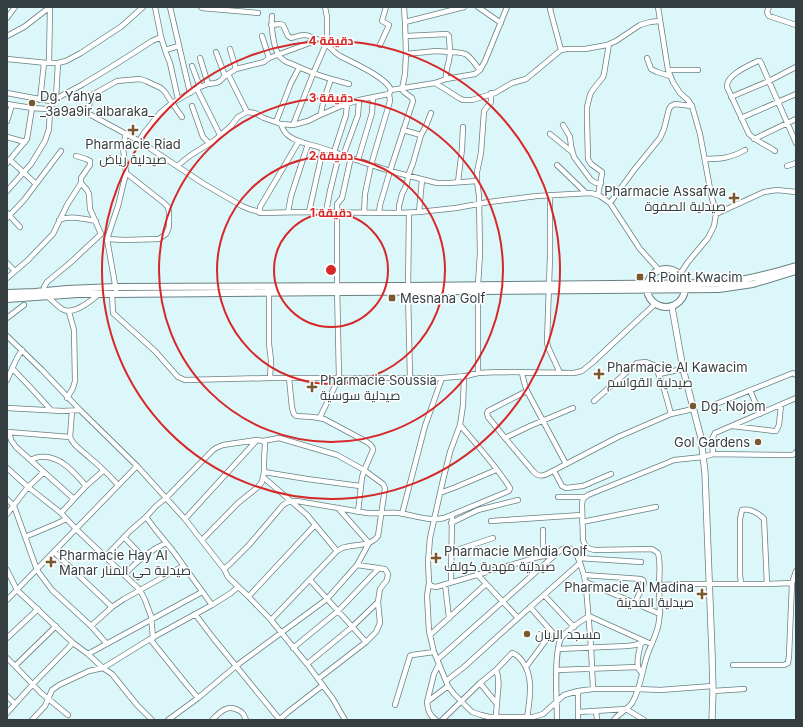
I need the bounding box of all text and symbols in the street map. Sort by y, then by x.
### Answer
text: 4 دقيقة [309,33,353,48]
place label: Dg. Yahya _3a9a9ir albaraka_ [40,88,154,119]
text: 3 دقيقة [309,90,353,105]
marker: Dg. Yahya _3a9a9ir albaraka_ [27,98,37,108]
marker: Pharmacie Riad صيدلية رياض [128,125,138,135]
place label: Pharmacie Riad صيدلية رياض [85,136,181,167]
text: 2 دقيقة [309,148,353,163]
place label: Pharmacie Assafwa صيدلية الصفوة [604,183,726,214]
marker: Pharmacie Assafwa صيدلية الصفوة [729,193,739,203]
text: 1 دقيقة [310,205,352,220]
centre of rings [324,263,338,277]
place label: R.Point Kwacim [648,269,743,285]
marker: R.Point Kwacim [635,272,645,282]
place label: Mesnana Golf [400,290,485,306]
marker: Mesnana Golf [387,293,397,303]
place label: Pharmacie Al Kawacim صيدلية القواسم [607,359,748,392]
marker: Pharmacie Al Kawacim صيدلية القواسم [594,369,604,379]
place label: Pharmacie Soussia صيدلية سوسية [320,372,437,403]
marker: Pharmacie Soussia صيدلية سوسية [307,382,317,392]
place label: Dg. Nojom [701,398,766,414]
marker: Dg. Nojom [688,401,698,411]
place label: Gol Gardens [674,434,750,450]
marker: Gol Gardens [753,437,763,447]
place label: Pharmacie Mehdia Golf صيدلية مهدية كولف [444,543,588,574]
place label: Pharmacie Hay Al Manar صيدلية حي المنار [59,547,191,581]
marker: Pharmacie Mehdia Golf صيدلية مهدية كولف [431,553,441,563]
marker: Pharmacie Hay Al Manar صيدلية حي المنار [46,557,56,567]
place label: Pharmacie Al Madina صيدلية المدينة [564,579,694,610]
marker: Pharmacie Al Madina صيدلية المدينة [697,589,707,599]
place label: مسجد الريان [535,626,601,642]
marker: مسجد الريان [522,629,532,639]

